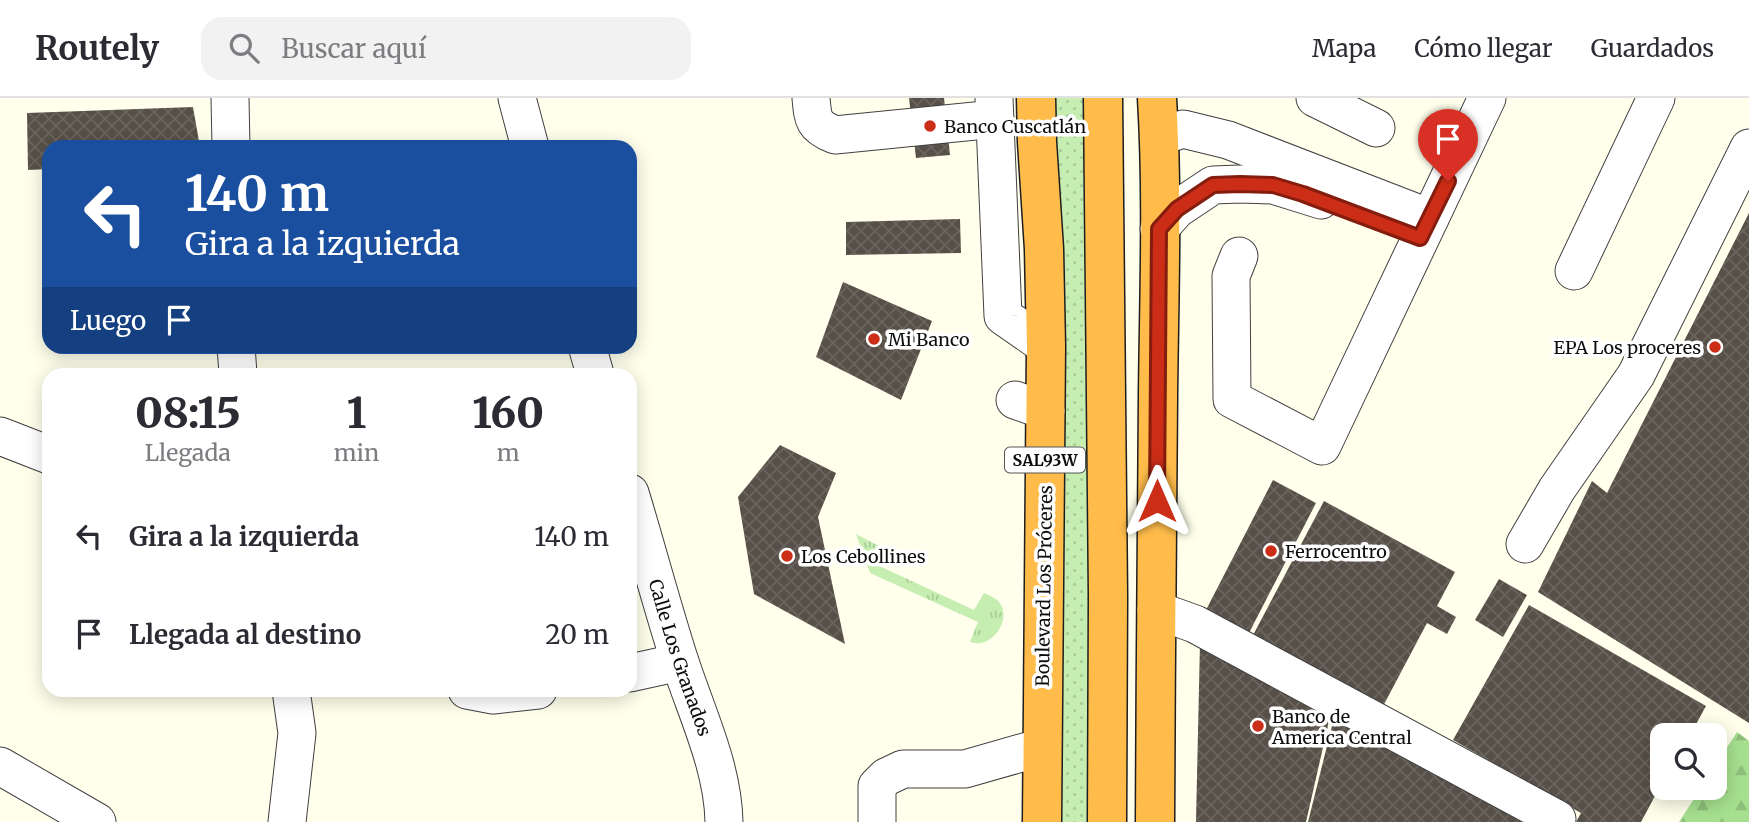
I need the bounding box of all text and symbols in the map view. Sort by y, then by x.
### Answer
search box [201,17,691,80]
text: Routely [35,28,159,69]
icon: search [225,29,263,67]
text: Buscar aquí [281,32,426,65]
text: Mapa [1312,33,1376,64]
text: Cómo llegar [1414,33,1553,64]
text: Guardados [1591,33,1714,64]
pin [1418,109,1478,181]
place label: Banco Cuscatlán [944,115,1086,138]
marker: Banco Cuscatlán [922,118,938,134]
icon: arrive [1429,120,1467,158]
text: 140 m [185,163,329,224]
icon: left [70,168,161,259]
text: Gira a la izquierda [185,224,460,264]
icon: arrive [160,301,198,339]
text: Luego [70,304,146,337]
place label: Mi Banco [888,328,969,351]
marker: Mi Banco [866,331,882,347]
place label: EPA Los proceres [1554,336,1701,359]
marker: EPA Los proceres [1707,339,1723,355]
text: 08:15 [135,387,241,439]
text: 1 [347,387,366,439]
text: 160 [472,387,544,439]
text: Llegada [145,438,231,467]
text: min [334,438,379,467]
text: m [497,438,520,467]
road number: SAL93W [1005,448,1085,472]
position arrow [1120,464,1194,538]
street label: Boulevard Los Próceres [1031,485,1057,687]
icon: left [70,517,108,555]
text: Gira a la izquierda [129,520,359,553]
text: 140 m [534,520,609,553]
place label: Ferrocentro [1285,540,1387,563]
marker: Ferrocentro [1263,543,1279,559]
place label: Los Cebollines [801,545,926,568]
marker: Los Cebollines [779,548,795,564]
street label: Calle Los Granados [644,576,717,739]
icon: arrive [70,615,108,653]
text: Llegada al destino [129,618,361,651]
text: 20 m [545,618,609,651]
place label: Banco de America Central [1271,705,1412,749]
marker: Banco de America Central [1250,718,1266,734]
map controls [1650,723,1727,800]
button: search [1650,723,1727,800]

